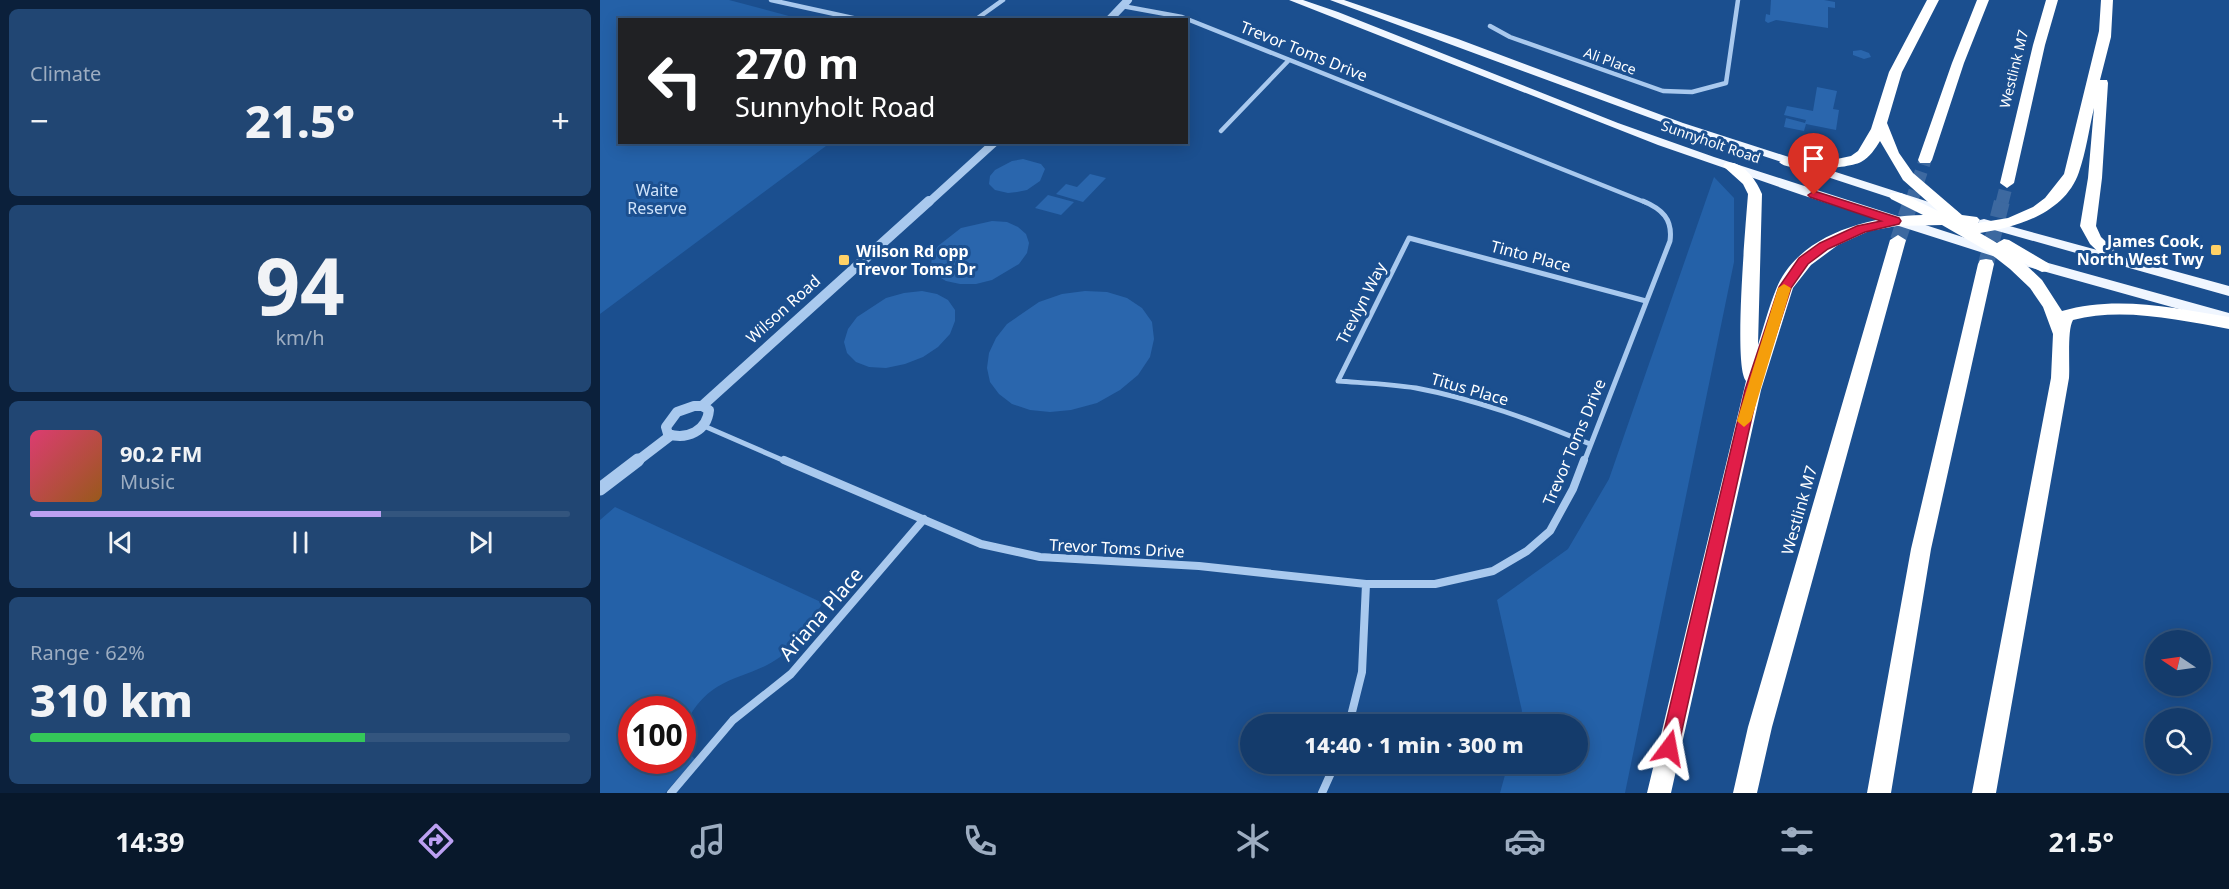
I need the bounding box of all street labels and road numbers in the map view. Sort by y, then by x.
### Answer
street label: Trevor Toms Drive [1237,15,1371,87]
street label: Westlink M7 [1995,28,2032,110]
street label: Ali Place [1581,42,1639,79]
street label: Sunnyholt Road [1659,116,1763,167]
street label: Tinto Place [1489,235,1573,277]
street label: Trevlyn Way [1331,257,1391,348]
street label: Wilson Road [741,270,825,348]
street label: Titus Place [1429,367,1511,411]
street label: Trevor Toms Drive [1537,375,1611,509]
street label: Westlink M7 [1776,463,1822,557]
street label: Trevor Toms Drive [1049,533,1185,563]
street label: Ariana Place [773,561,869,666]

